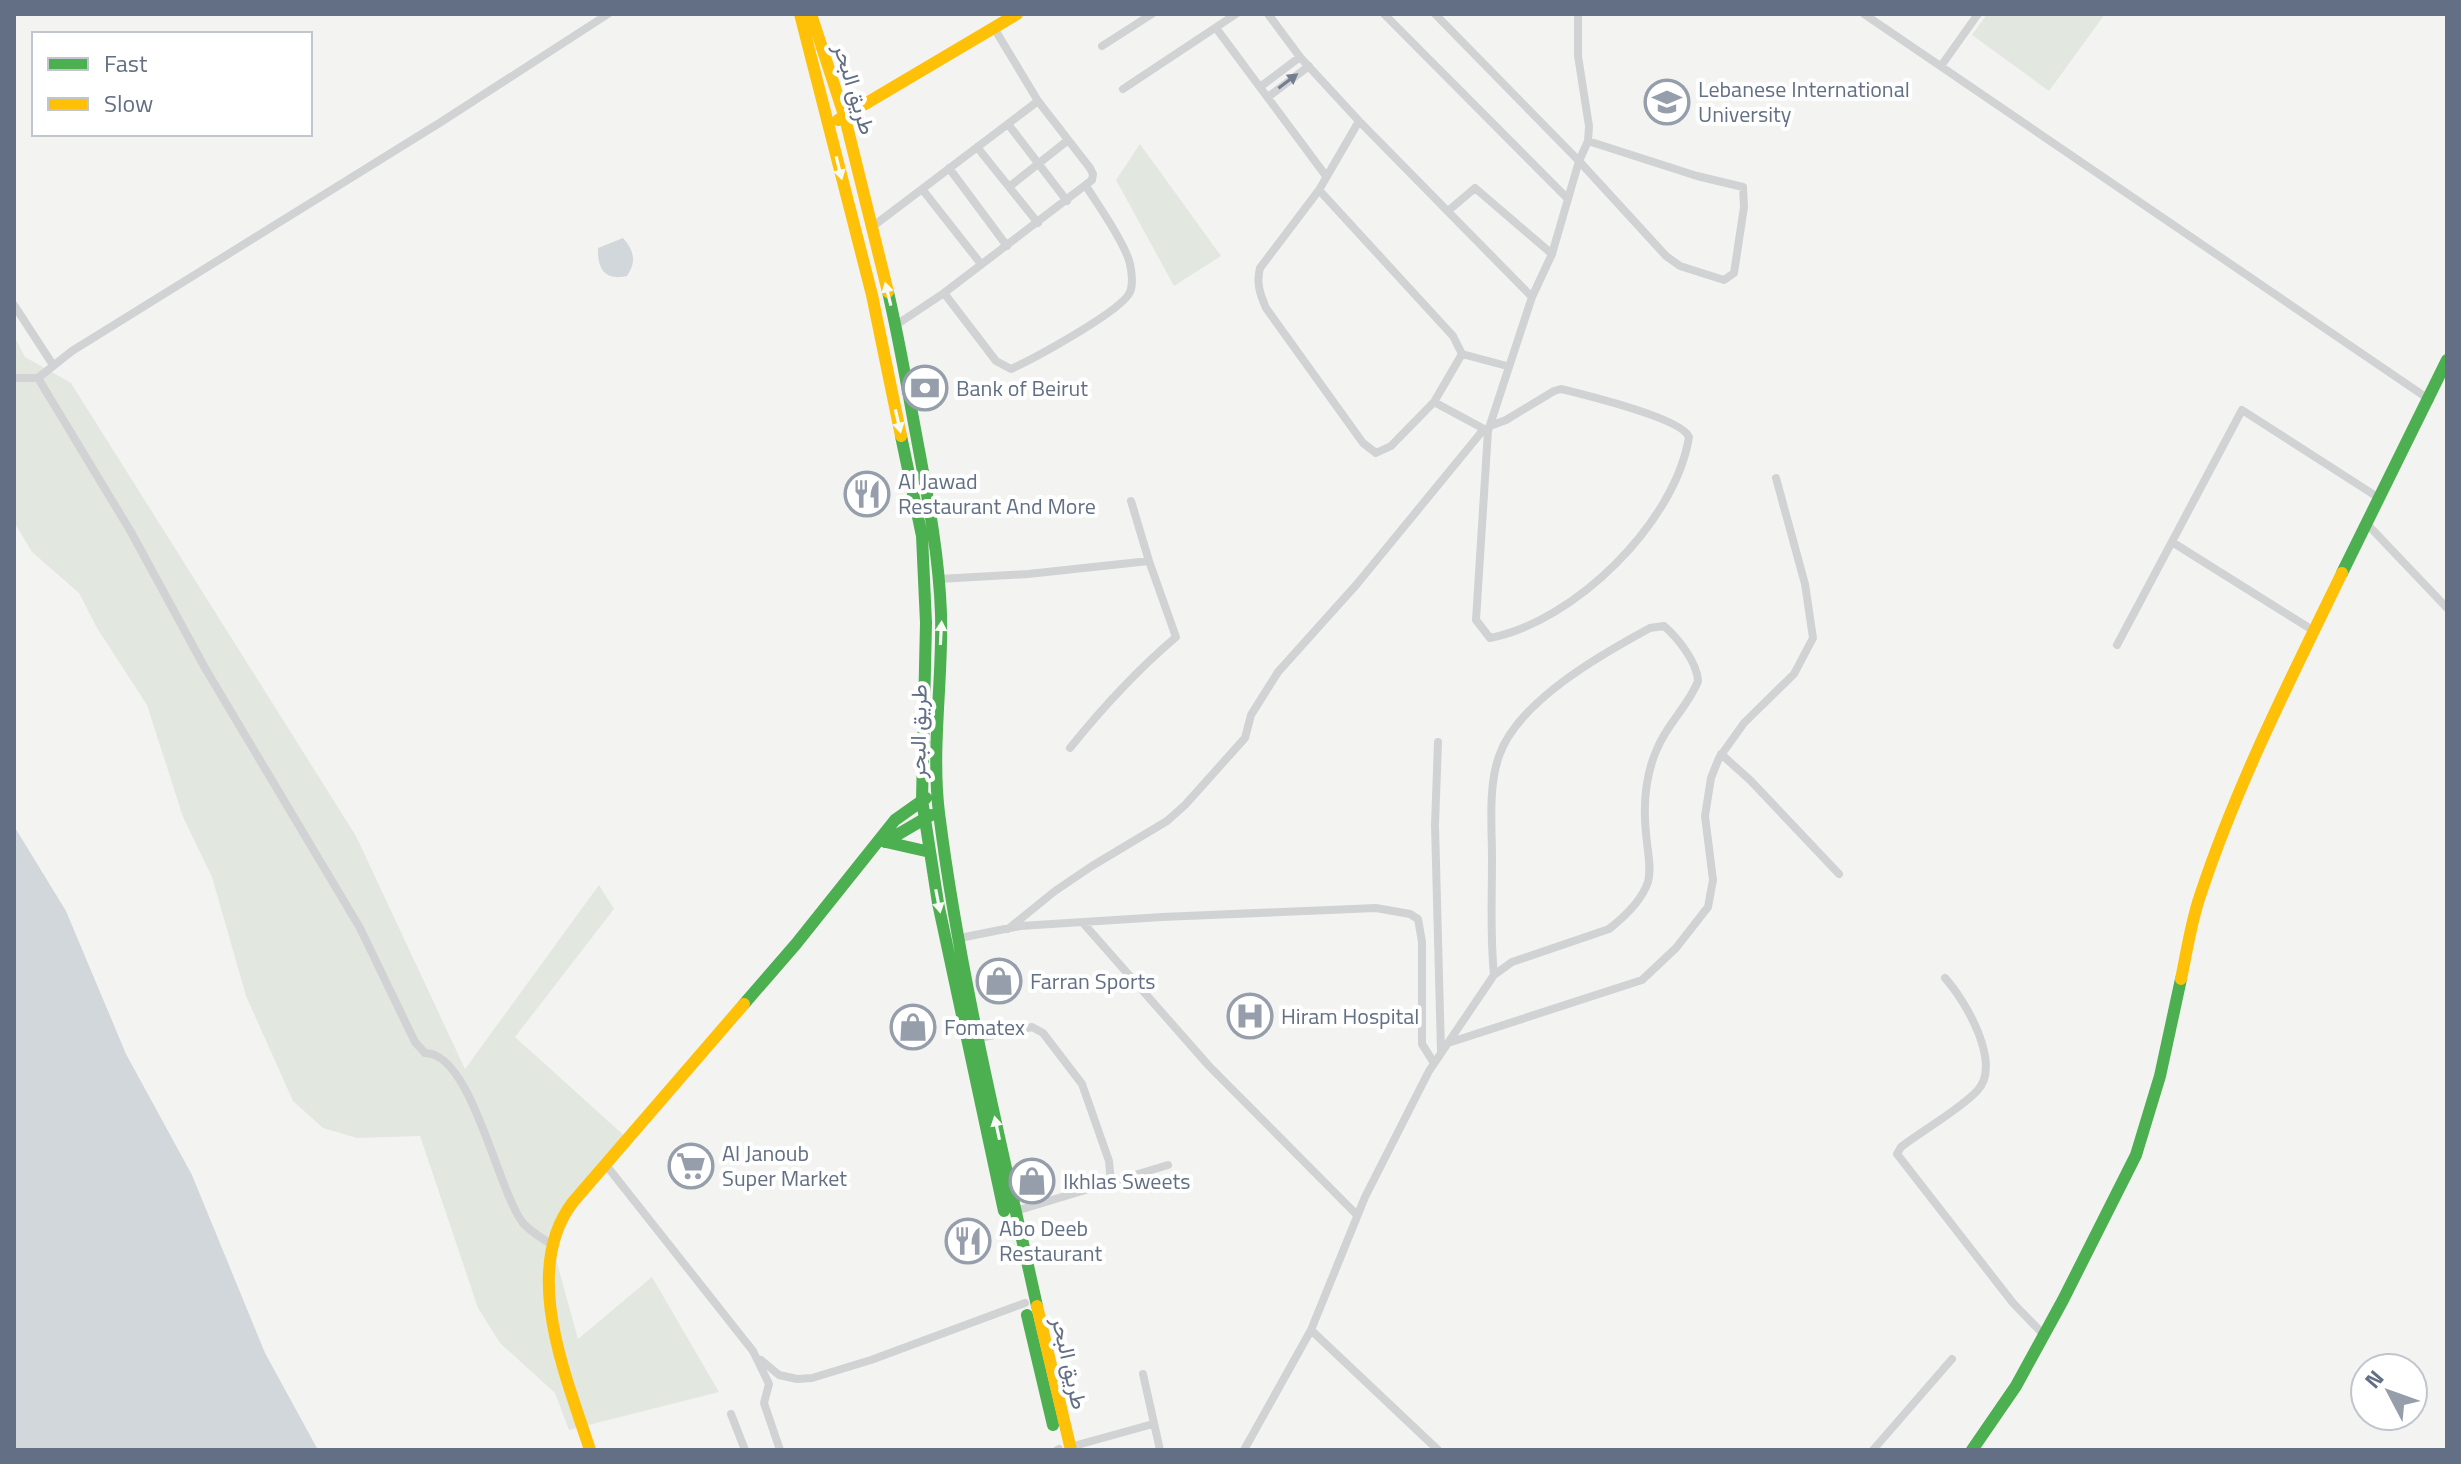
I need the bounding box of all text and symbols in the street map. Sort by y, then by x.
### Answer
legend [32,32,312,136]
street label: طريق البحر [825,38,885,139]
text: Fast [104,45,148,81]
place label: Lebanese International University [1698,72,1910,131]
one-way arrow [1278,74,1298,90]
school or university icon: Lebanese International University [1643,78,1691,126]
text: Slow [104,85,153,121]
one-way arrow [833,156,845,181]
one-way arrow [881,281,893,306]
bank icon: Bank of Beirut [901,364,949,412]
place label: Bank of Beirut [956,371,1088,405]
one-way arrow [892,409,905,434]
place label: Al Jawad Restaurant And More [898,464,1096,523]
restaurant icon: Al Jawad Restaurant And More [843,470,891,518]
one-way arrow [934,620,947,645]
street label: طريق البحر [900,684,936,779]
one-way arrow [933,889,945,914]
shop icon: Farran Sports [975,957,1023,1005]
place label: Farran Sports [1030,964,1155,998]
hospital icon: Hiram Hospital [1226,992,1274,1040]
place label: Hiram Hospital [1281,999,1419,1033]
shop icon: Fomatex [889,1003,937,1051]
place label: Fomatex [944,1010,1025,1044]
one-way arrow [990,1116,1003,1141]
place label: Al Janoub Super Market [722,1136,847,1195]
supermarket icon: Al Janoub Super Market [667,1142,715,1190]
shop icon: Ikhlas Sweets [1008,1157,1056,1205]
place label: Ikhlas Sweets [1063,1164,1190,1198]
place label: Abo Deeb Restaurant [999,1211,1103,1270]
restaurant icon: Abo Deeb Restaurant [944,1217,992,1265]
street label: طريق البحر [1043,1312,1097,1413]
north arrow [2349,1352,2429,1432]
text: N [2356,1362,2392,1396]

